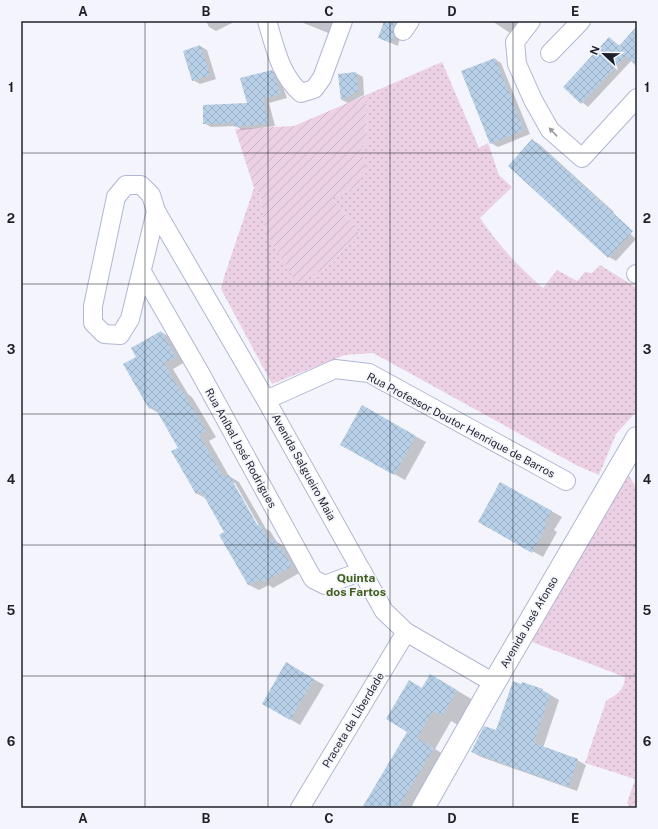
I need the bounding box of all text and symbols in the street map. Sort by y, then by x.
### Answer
text: A [78,4,88,19]
text: B [202,4,211,19]
text: C [324,4,334,19]
text: D [447,4,457,19]
text: E [571,4,579,19]
north arrow [584,34,624,74]
text: N [588,44,602,56]
text: 1 [8,80,14,95]
text: 1 [644,80,650,95]
one-way arrow [548,127,558,137]
text: 2 [7,211,15,226]
text: 2 [643,211,651,226]
text: 3 [7,342,16,357]
text: 3 [643,342,652,357]
street label: Rua Professor Doutor Henrique de Barros [365,370,557,480]
street label: Rua Aníbal José Rodrigues [203,386,279,510]
street label: Avenida Salgueiro Maia [270,412,338,522]
text: 4 [7,472,16,487]
text: 4 [643,472,652,487]
district label: Quinta dos Fartos [326,571,386,599]
street label: Avenida José Afonso [498,574,560,670]
text: 5 [7,603,16,618]
text: 5 [643,603,652,618]
street label: Praceta da Liberdade [320,670,386,770]
text: 6 [7,734,16,749]
text: 6 [643,734,652,749]
text: A [78,811,88,826]
text: B [202,811,211,826]
text: C [324,811,334,826]
text: D [447,811,457,826]
text: E [571,811,579,826]

